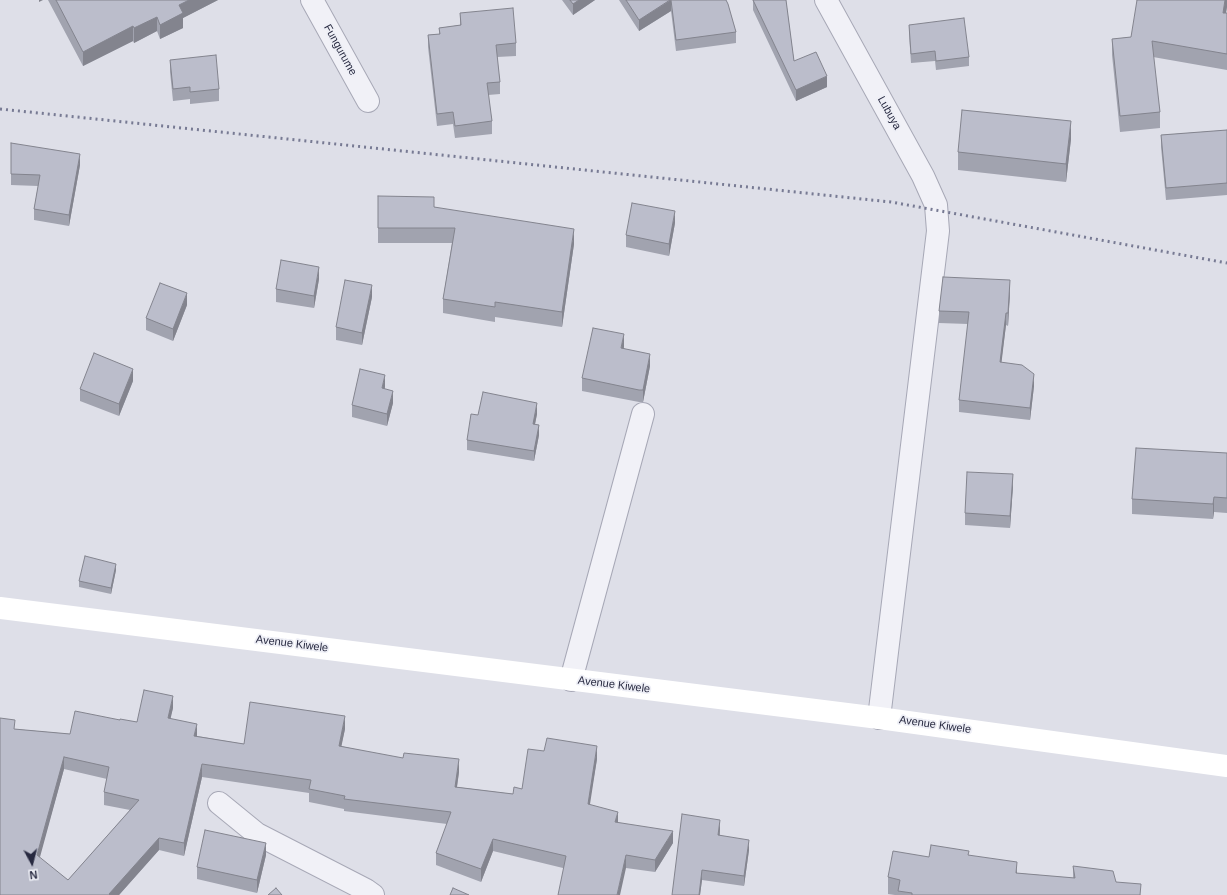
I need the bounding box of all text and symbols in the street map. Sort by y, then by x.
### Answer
street label: Fungurume [321,22,359,78]
street label: Lubuya [874,94,904,132]
street label: Avenue Kiwele [255,633,329,655]
street label: Avenue Kiwele [577,674,651,696]
street label: Avenue Kiwele [898,713,972,737]
north arrow [12,843,52,883]
text: N [29,868,38,881]

